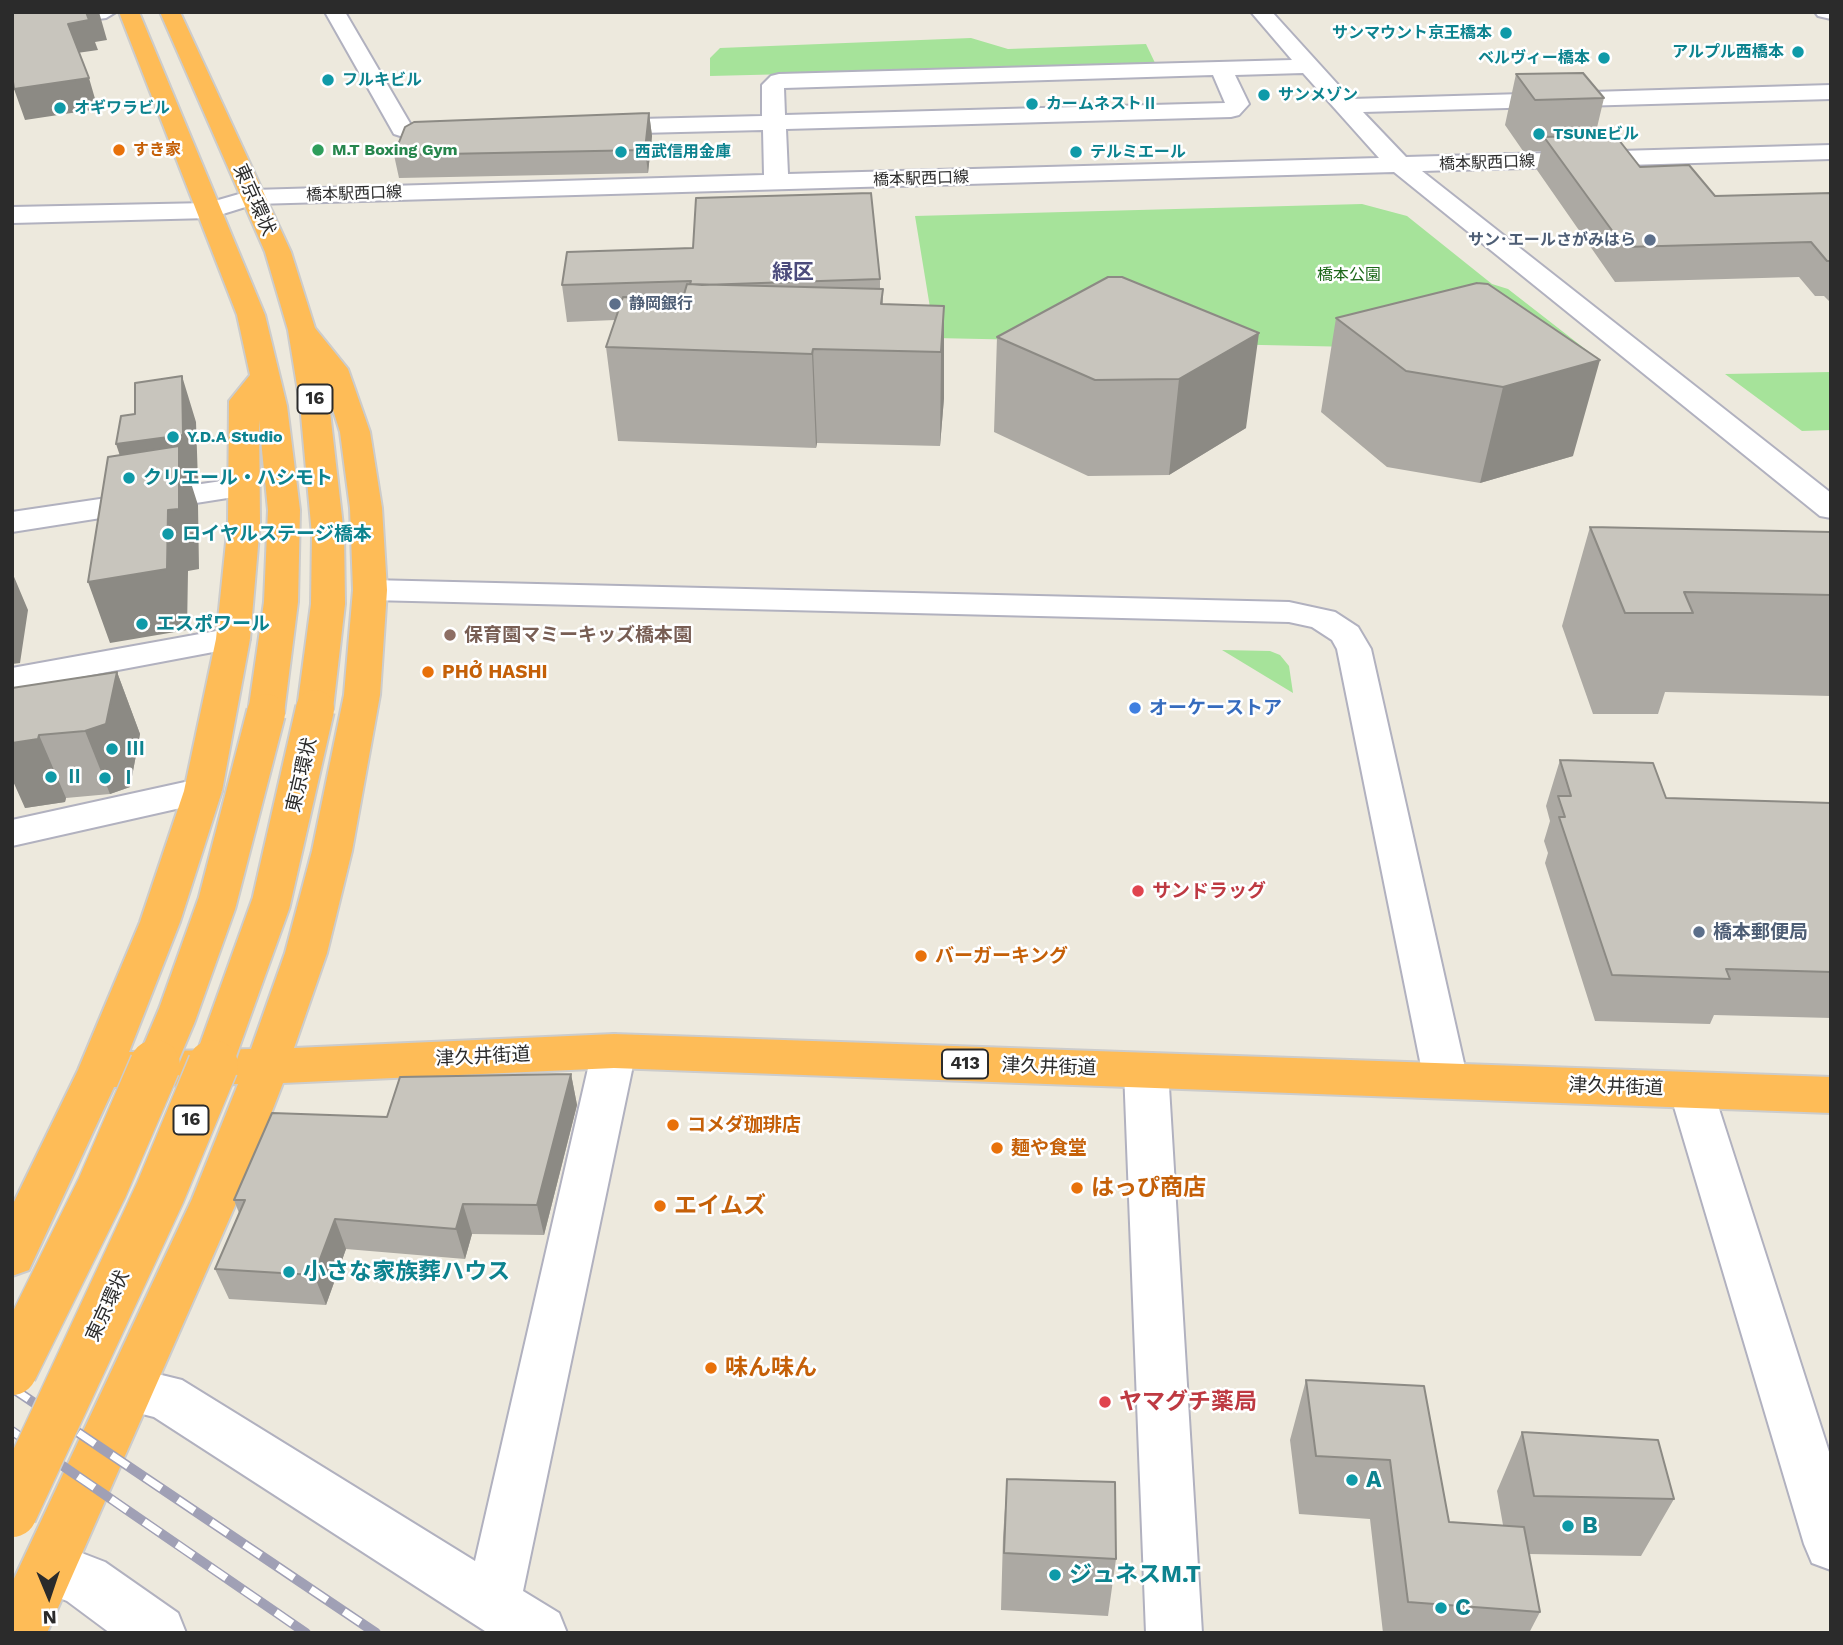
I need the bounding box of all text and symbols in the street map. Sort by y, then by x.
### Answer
place label: サンマウント京王橋本 [1332,23,1492,43]
marker: サンマウント京王橋本 [1498,25,1514,41]
place label: アルプル西橋本 [1672,42,1784,62]
marker: アルプル西橋本 [1790,44,1806,60]
place label: ベルヴィー橋本 [1478,48,1590,68]
marker: ベルヴィー橋本 [1596,50,1612,66]
place label: フルキビル [342,70,422,90]
marker: フルキビル [320,72,336,88]
place label: サンメゾン [1278,85,1358,105]
marker: サンメゾン [1256,87,1272,103]
place label: カームネストⅡ [1046,94,1158,114]
marker: カームネストⅡ [1024,96,1040,112]
place label: オギワラビル [74,98,170,118]
marker: オギワラビル [52,100,68,116]
place label: TSUNEビル [1553,124,1639,144]
marker: TSUNEビル [1531,126,1547,142]
place label: すき家 [133,140,181,160]
place label: M.T Boxing Gym [332,140,457,160]
marker: すき家 [111,142,127,158]
marker: M.T Boxing Gym [310,142,326,158]
place label: 西武信用金庫 [635,142,731,162]
place label: テルミエール [1090,142,1186,162]
marker: 西武信用金庫 [613,144,629,160]
marker: テルミエール [1068,144,1084,160]
street label: 橋本駅西口線 [1439,152,1535,174]
street label: 東京環状 [228,161,280,239]
street label: 橋本駅西口線 [873,168,969,190]
street label: 橋本駅西口線 [306,183,402,205]
place label: サン･エールさがみはら [1468,230,1636,250]
marker: サン･エールさがみはら [1642,232,1658,248]
district label: 緑区 [772,260,814,286]
park label: 橋本公園 [1317,265,1381,285]
place label: 静岡銀行 [629,294,693,314]
marker: 静岡銀行 [607,296,623,312]
road number: 16 [298,384,332,414]
place label: Y.D.A Studio [187,427,283,447]
marker: Y.D.A Studio [165,429,181,445]
place label: クリエール・ハシモト [143,467,333,489]
marker: クリエール・ハシモト [121,470,137,486]
place label: ロイヤルステージ橋本 [182,523,372,545]
marker: ロイヤルステージ橋本 [160,526,176,542]
place label: エスポワール [156,613,270,635]
marker: エスポワール [134,616,150,632]
place label: 保育園マミーキッズ橋本園 [464,624,692,646]
marker: 保育園マミーキッズ橋本園 [442,627,458,643]
place label: PHỞ HASHI [442,661,548,683]
marker: PHỞ HASHI [420,664,436,680]
place label: オーケーストア [1149,697,1282,719]
marker: オーケーストア [1127,700,1143,716]
street label: 東京環状 [282,735,322,815]
place label: Ⅲ [126,738,145,760]
marker: Ⅲ [104,741,120,757]
place label: Ⅱ [65,766,84,788]
place label: Ⅰ [119,767,138,789]
marker: Ⅱ [43,769,59,785]
marker: Ⅰ [97,770,113,786]
place label: サンドラッグ [1152,880,1266,902]
marker: サンドラッグ [1130,883,1146,899]
place label: 橋本郵便局 [1713,921,1808,943]
marker: 橋本郵便局 [1691,924,1707,940]
place label: バーガーキング [935,945,1068,967]
marker: バーガーキング [913,948,929,964]
street label: 津久井街道 [435,1043,531,1071]
road number: 413 [942,1050,988,1078]
street label: 津久井街道 [1001,1054,1097,1080]
street label: 津久井街道 [1568,1074,1664,1100]
road number: 16 [174,1106,208,1134]
place label: コメダ珈琲店 [687,1114,801,1136]
marker: コメダ珈琲店 [665,1117,681,1133]
place label: 麺や食堂 [1011,1137,1087,1159]
marker: 麺や食堂 [989,1140,1005,1156]
place label: はっぴ商店 [1091,1174,1206,1202]
marker: はっぴ商店 [1069,1180,1085,1196]
place label: エイムズ [674,1192,766,1220]
marker: エイムズ [652,1198,668,1214]
place label: 小さな家族葬ハウス [303,1258,510,1286]
marker: 小さな家族葬ハウス [281,1264,297,1280]
street label: 東京環状 [82,1267,134,1345]
place label: 味ん味ん [725,1354,817,1382]
marker: 味ん味ん [703,1360,719,1376]
place label: ヤマグチ薬局 [1119,1388,1257,1416]
marker: ヤマグチ薬局 [1097,1394,1113,1410]
place label: A [1366,1466,1382,1494]
marker: A [1344,1472,1360,1488]
place label: B [1582,1512,1598,1540]
marker: B [1560,1518,1576,1534]
north arrow [14,1561,84,1631]
place label: ジュネスM.T [1069,1561,1201,1589]
marker: ジュネスM.T [1047,1567,1063,1583]
place label: C [1455,1594,1471,1622]
marker: C [1433,1600,1449,1616]
text: N [42,1606,57,1629]

